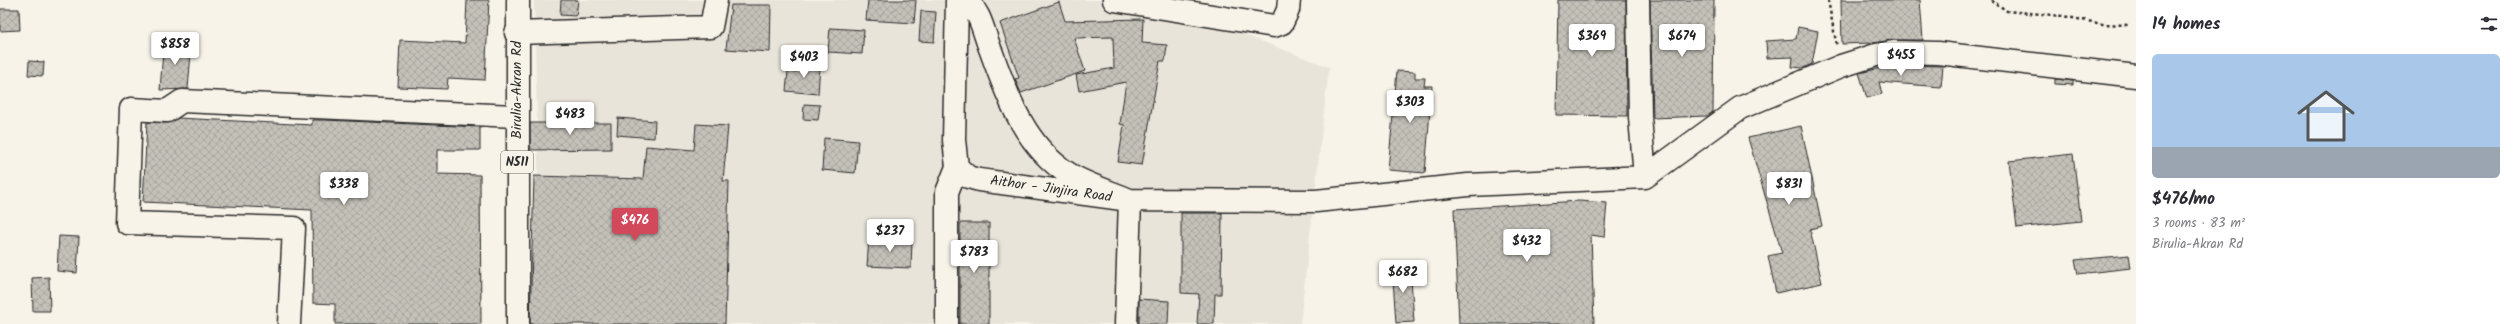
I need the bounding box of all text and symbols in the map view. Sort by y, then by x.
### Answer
text: 14 homes [2152,11,2220,38]
icon: filters [2478,13,2500,35]
pin: $369 [1568,24,1616,58]
pin: $674 [1658,24,1706,58]
text: $369 [1578,26,1606,47]
text: $674 [1668,26,1696,47]
pin: $858 [151,32,199,66]
text: $858 [160,34,190,55]
street label: Birulia-Akran Rd [506,40,528,139]
pin: $455 [1877,43,1925,77]
pin: $403 [780,45,828,79]
text: $455 [1887,45,1915,66]
text: $403 [790,47,818,68]
icon: home [2290,80,2362,152]
pin: $303 [1386,90,1434,124]
text: $303 [1396,92,1424,113]
pin: $483 [546,102,594,136]
text: $483 [555,104,585,125]
road number: N511 [501,151,533,173]
street label: Aithor - Jinjira Road [989,170,1114,209]
pin: $338 [320,172,368,206]
pin: $831 [1765,172,1813,206]
text: $338 [329,174,359,195]
text: $831 [1776,174,1802,195]
text: $476/mo [2152,186,2215,213]
pin: $476 [611,208,659,242]
text: $476 [621,210,649,231]
text: 3 rooms · 83 m² [2152,213,2245,234]
pin: $237 [866,219,914,253]
text: $237 [876,221,904,242]
pin: $432 [1503,229,1551,263]
text: $432 [1512,231,1542,252]
text: Birulia-Akran Rd [2152,234,2243,255]
pin: $783 [950,240,998,274]
text: $783 [960,242,988,263]
pin: $682 [1379,260,1427,294]
text: $682 [1388,262,1418,283]

